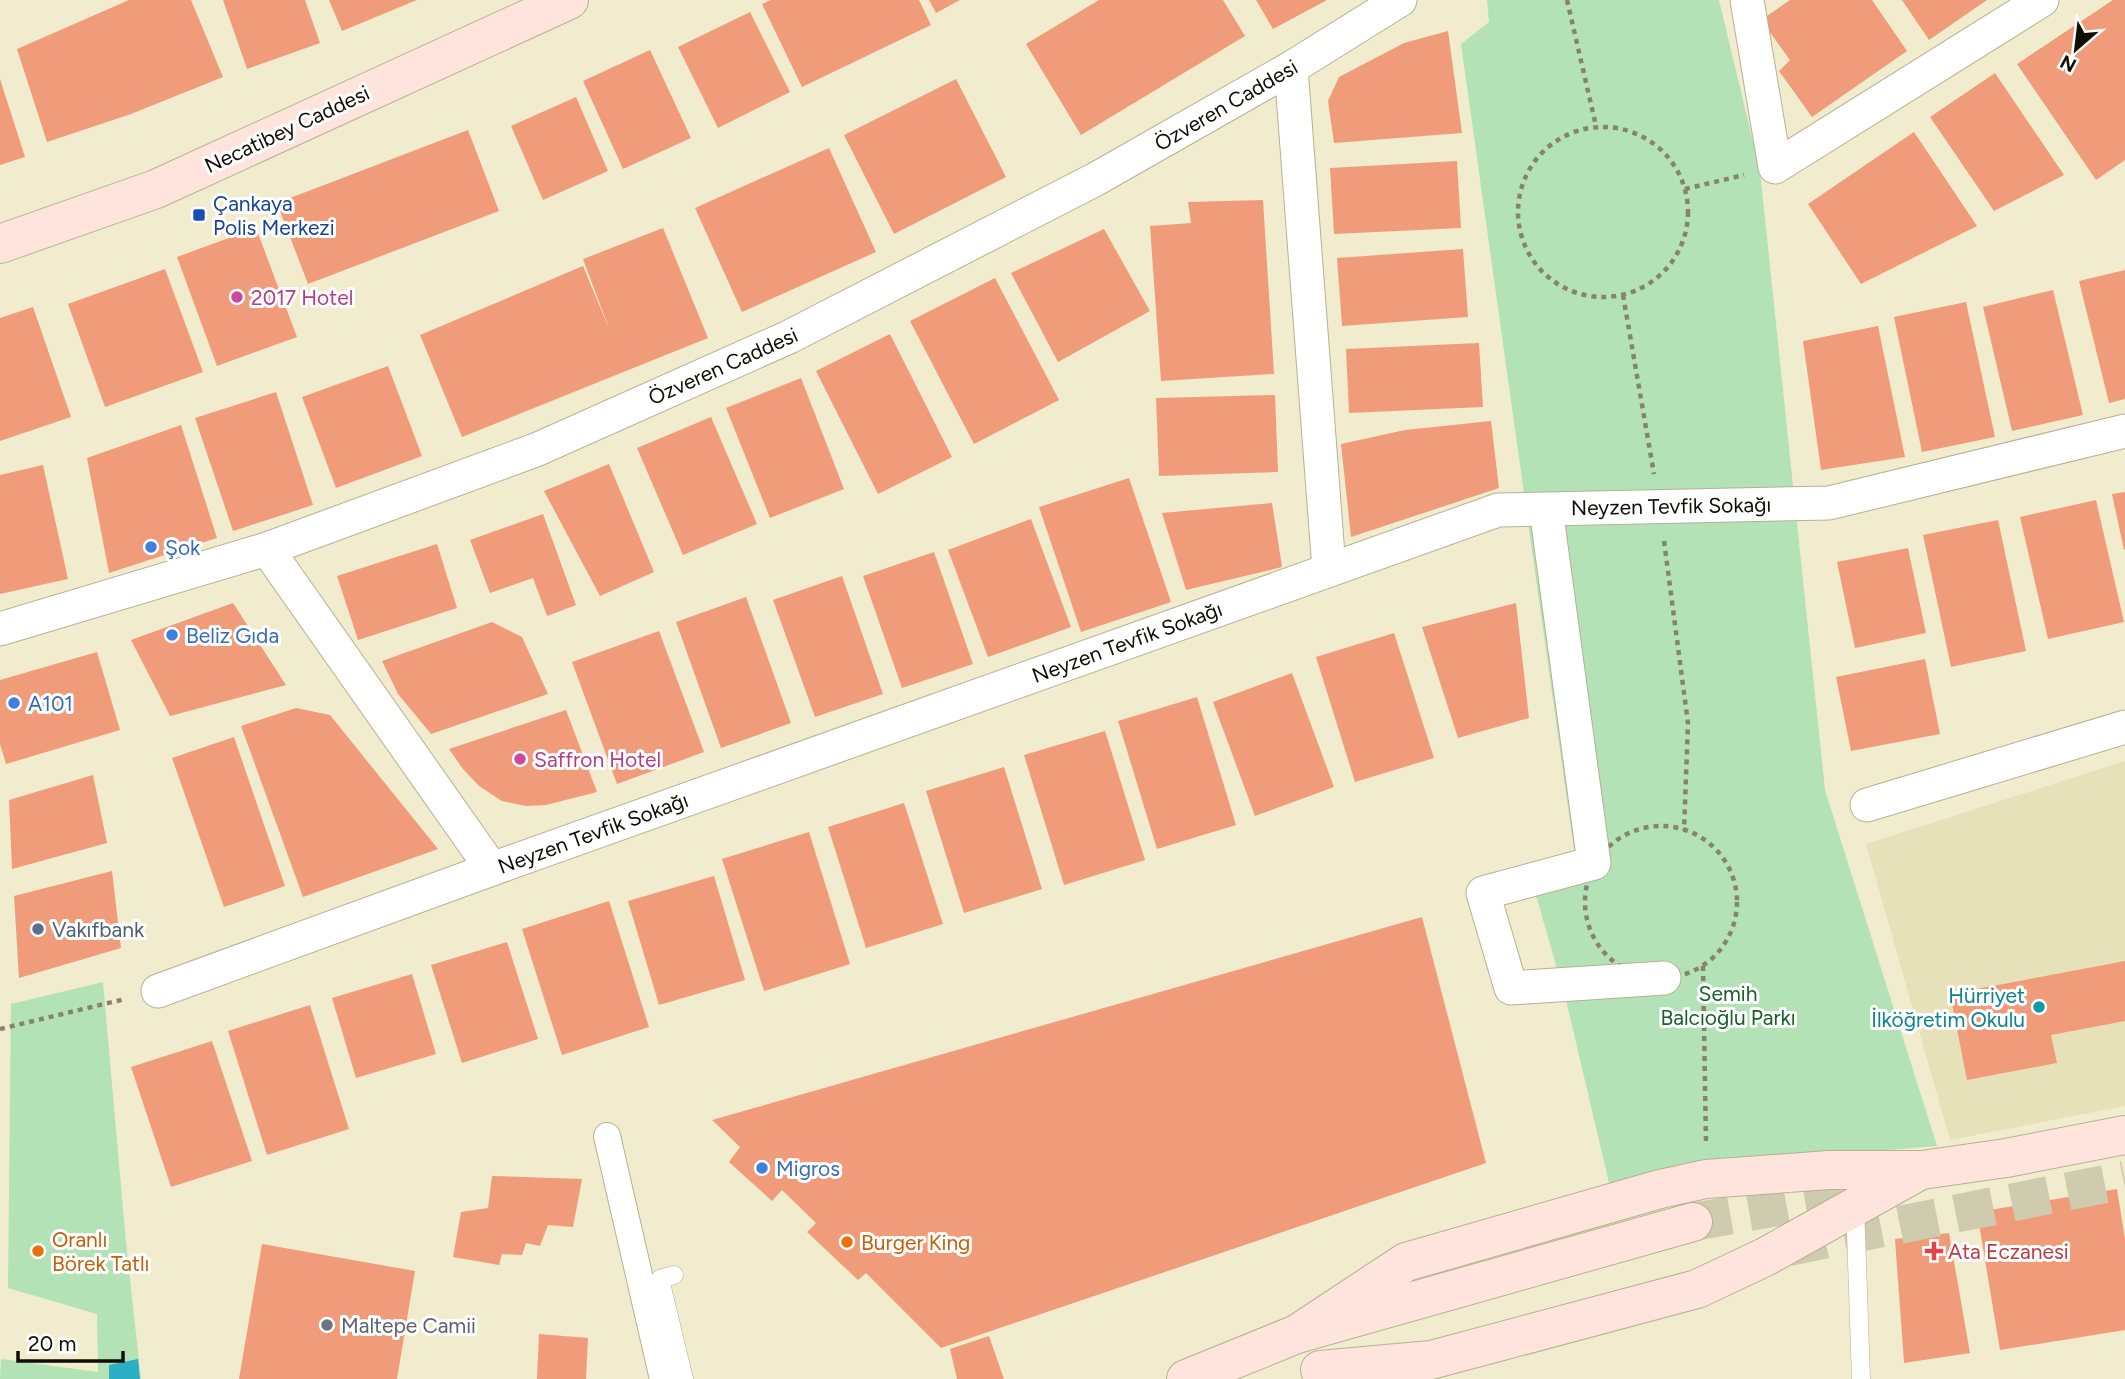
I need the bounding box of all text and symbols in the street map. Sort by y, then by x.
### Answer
north arrow [2041,14,2111,84]
text: N [2056,50,2080,77]
street label: Özveren Caddesi [1150,54,1302,156]
street label: Necatibey Caddesi [201,80,373,178]
place label: Çankaya Polis Merkezi [213,191,335,240]
marker: Çankaya Polis Merkezi [191,207,207,223]
place label: 2017 Hotel [251,285,353,310]
marker: 2017 Hotel [229,289,245,305]
street label: Özveren Caddesi [644,322,802,410]
street label: Neyzen Tevfik Sokağı [1571,492,1771,520]
place label: Şok [165,535,201,560]
marker: Şok [143,539,159,555]
street label: Neyzen Tevfik Sokağı [1029,596,1225,688]
place label: Beliz Gıda [186,623,279,648]
marker: Beliz Gıda [164,627,180,643]
place label: A101 [28,691,73,716]
marker: A101 [6,695,22,711]
place label: Saffron Hotel [534,747,661,772]
marker: Saffron Hotel [512,751,528,767]
street label: Neyzen Tevfik Sokağı [495,787,691,879]
place label: Vakıfbank [52,917,145,942]
marker: Vakıfbank [30,921,46,937]
park label: Semih Balcıoğlu Parkı [1660,981,1796,1030]
place label: Hürriyet İlköğretim Okulu [1871,983,2025,1032]
marker: Hürriyet İlköğretim Okulu [2031,999,2047,1015]
place label: Migros [776,1156,840,1181]
marker: Migros [754,1160,770,1176]
place label: Oranlı Börek Tatlı [52,1227,149,1276]
place label: Burger King [861,1230,970,1255]
marker: Burger King [839,1234,855,1250]
place label: Ata Eczanesi [1948,1239,2069,1264]
marker: Oranlı Börek Tatlı [30,1243,46,1259]
marker: Ata Eczanesi [1926,1243,1942,1259]
place label: Maltepe Camii [341,1313,476,1338]
marker: Maltepe Camii [319,1317,335,1333]
scale bar [18,1320,122,1364]
text: 20 m [28,1331,76,1356]

